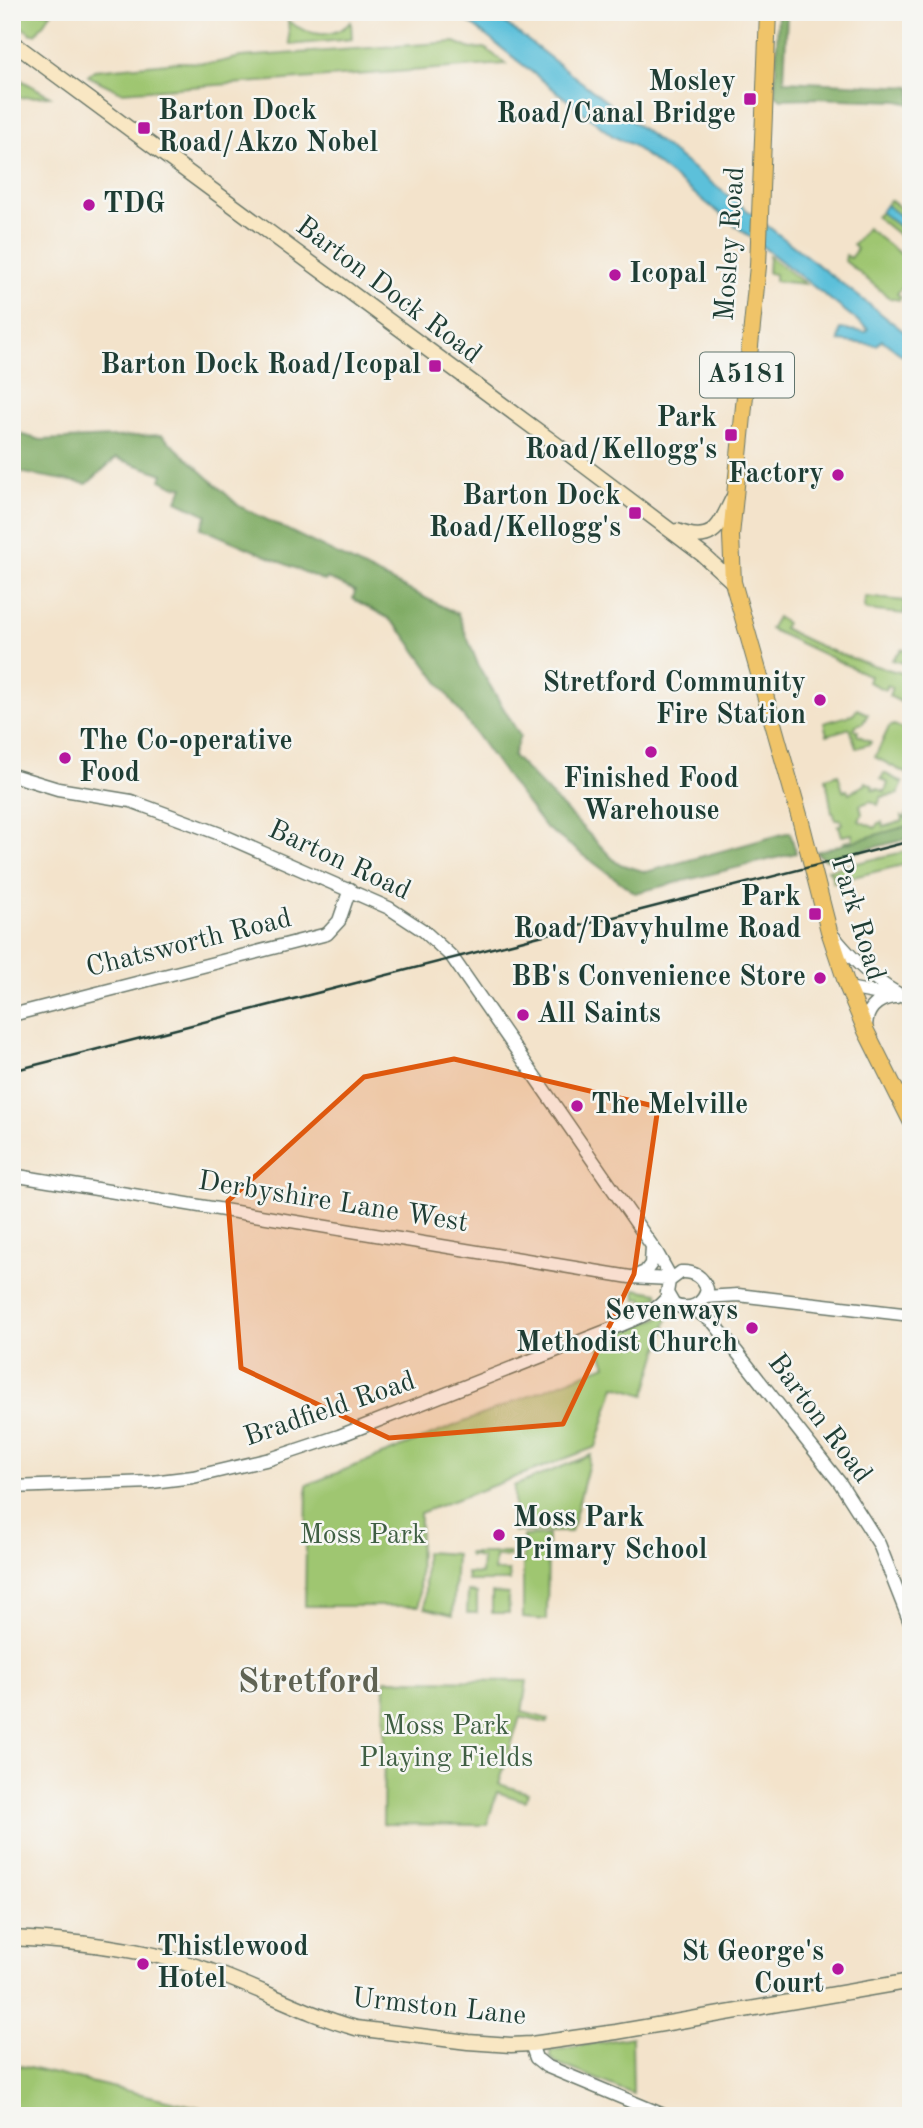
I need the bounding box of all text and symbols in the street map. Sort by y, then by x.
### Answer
place label: Mosley Road/Canal Bridge [496,69,736,129]
marker: Mosley Road/Canal Bridge [742,91,758,107]
place label: Barton Dock Road/Akzo Nobel [158,98,379,158]
marker: Barton Dock Road/Akzo Nobel [136,120,152,136]
street label: Mosley Road [712,166,750,322]
place label: TDG [103,191,165,219]
marker: TDG [81,197,97,213]
street label: Barton Dock Road [290,212,486,370]
place label: Icopal [629,261,707,289]
marker: Icopal [607,267,623,283]
place label: Barton Dock Road/Icopal [100,352,421,380]
road number: A5181 [700,352,794,398]
marker: Barton Dock Road/Icopal [427,358,443,374]
place label: Park Road/Kellogg's [525,405,717,465]
marker: Park Road/Kellogg's [723,427,739,443]
place label: Factory [728,461,824,489]
marker: Factory [830,467,846,483]
place label: Barton Dock Road/Kellogg's [429,483,621,543]
marker: Barton Dock Road/Kellogg's [627,505,643,521]
place label: Stretford Community Fire Station [542,670,806,730]
marker: Stretford Community Fire Station [812,692,828,708]
place label: The Co-operative Food [79,728,293,788]
marker: Finished Food Warehouse [643,744,659,760]
marker: The Co-operative Food [57,750,73,766]
place label: Finished Food Warehouse [563,766,739,826]
street label: Barton Road [263,816,415,906]
street label: Park Road [825,854,889,984]
place label: Park Road/Davyhulme Road [513,884,801,944]
street label: Chatsworth Road [83,905,295,983]
marker: Park Road/Davyhulme Road [807,906,823,922]
place label: BB's Convenience Store [511,964,806,992]
marker: BB's Convenience Store [812,970,828,986]
place label: All Saints [537,1001,661,1029]
marker: All Saints [515,1007,531,1023]
place label: The Melville [591,1092,748,1120]
marker: The Melville [569,1098,585,1114]
street label: Derbyshire Lane West [196,1168,470,1238]
place label: Sevenways Methodist Church [516,1298,738,1358]
marker: Sevenways Methodist Church [744,1320,760,1336]
street label: Barton Road [762,1349,876,1489]
street label: Bradfield Road [241,1368,419,1452]
place label: Moss Park Primary School [513,1505,708,1565]
park label: Moss Park [299,1522,427,1550]
marker: Moss Park Primary School [491,1527,507,1543]
district label: Stretford [238,1665,381,1700]
park label: Moss Park Playing Fields [359,1713,533,1773]
place label: Thistlewood Hotel [157,1934,309,1994]
place label: St George's Court [681,1939,824,1999]
marker: Thistlewood Hotel [135,1956,151,1972]
marker: St George's Court [830,1961,846,1977]
street label: Urmston Lane [351,1985,527,2031]

